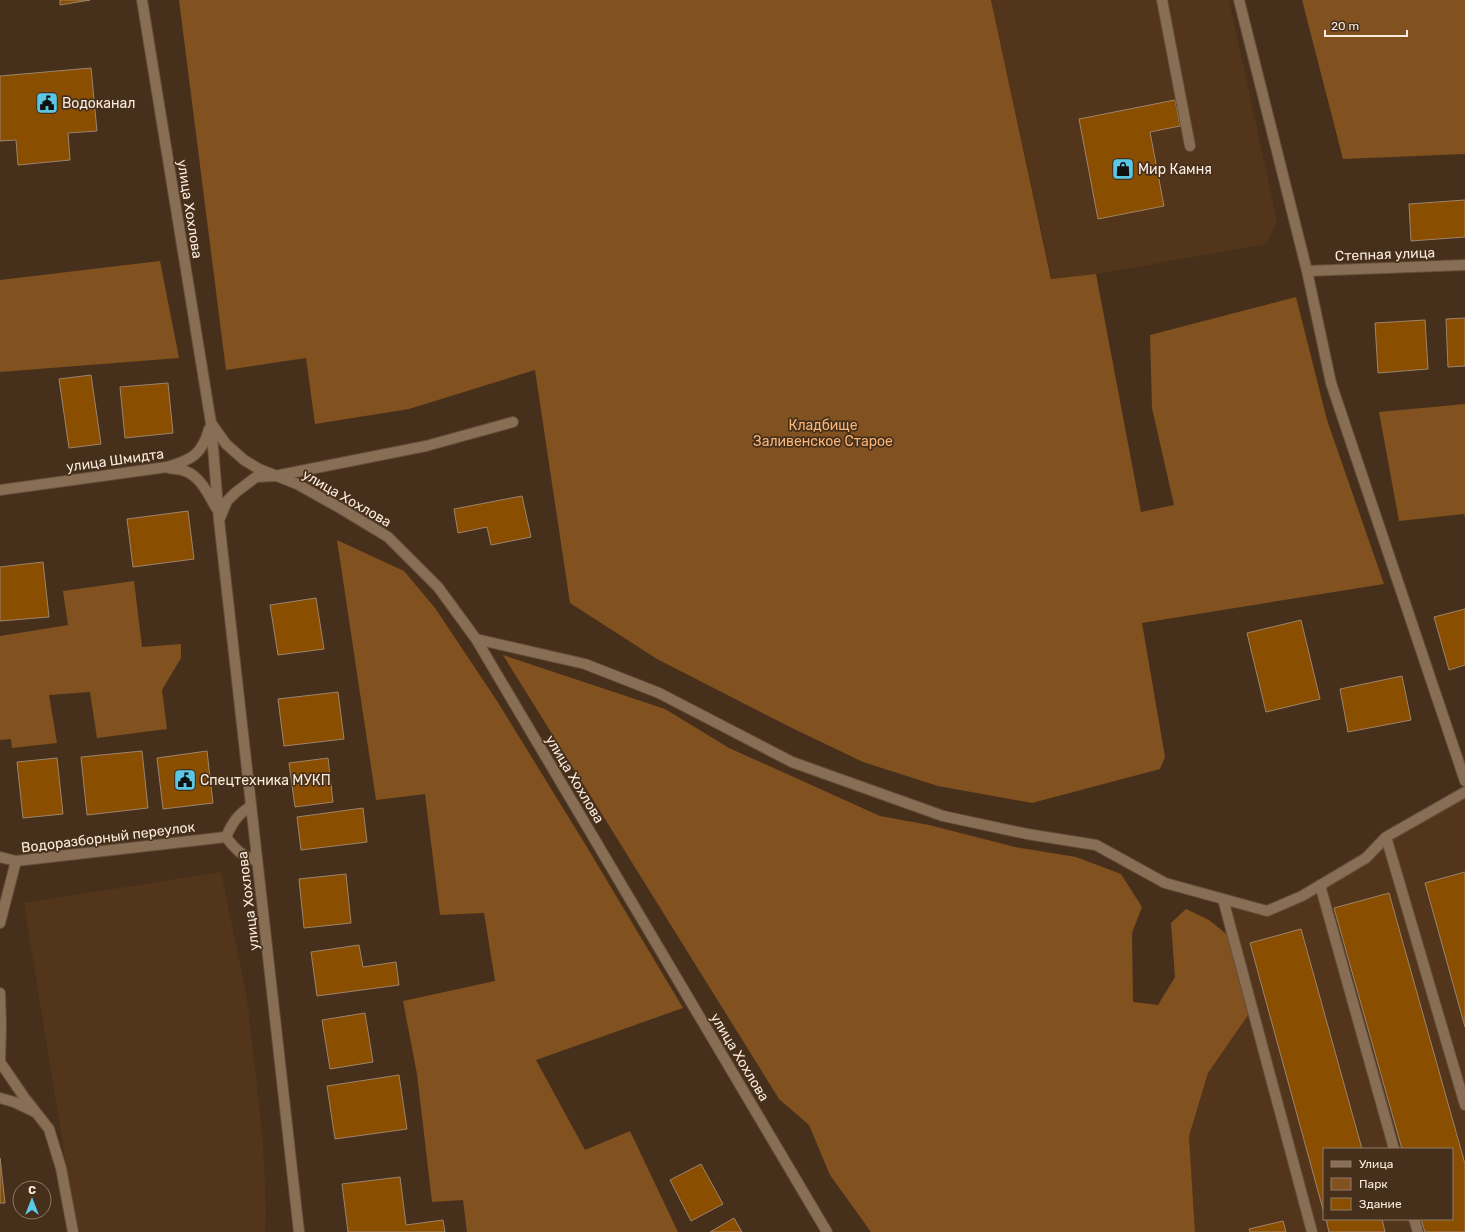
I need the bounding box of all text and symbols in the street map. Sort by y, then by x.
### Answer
scale bar [1325,12,1407,38]
text: 20 m [1331,19,1359,33]
public building icon: Водоканал [34,90,60,116]
place label: Водоканал [62,95,135,112]
shop icon: Мир Камня [1110,156,1136,182]
street label: улица Хохлова [173,158,206,260]
place label: Мир Камня [1138,161,1212,178]
street label: Степная улица [1335,244,1435,265]
park label: Кладбище Заливенское Старое [753,417,893,450]
street label: улица Шмидта [65,445,165,476]
street label: улица Хохлова [299,466,394,531]
street label: улица Хохлова [542,732,608,826]
public building icon: Спецтехника МУКП [172,767,198,793]
place label: Спецтехника МУКП [200,772,331,789]
street label: Водоразборный переулок [20,818,196,857]
street label: улица Хохлова [234,850,263,952]
street label: улица Хохлова [707,1010,773,1104]
legend [1323,1148,1453,1220]
text: Улица [1359,1157,1393,1171]
text: Парк [1359,1177,1388,1191]
north arrow [12,1180,52,1220]
text: С [28,1184,36,1197]
text: Здание [1359,1197,1402,1211]

